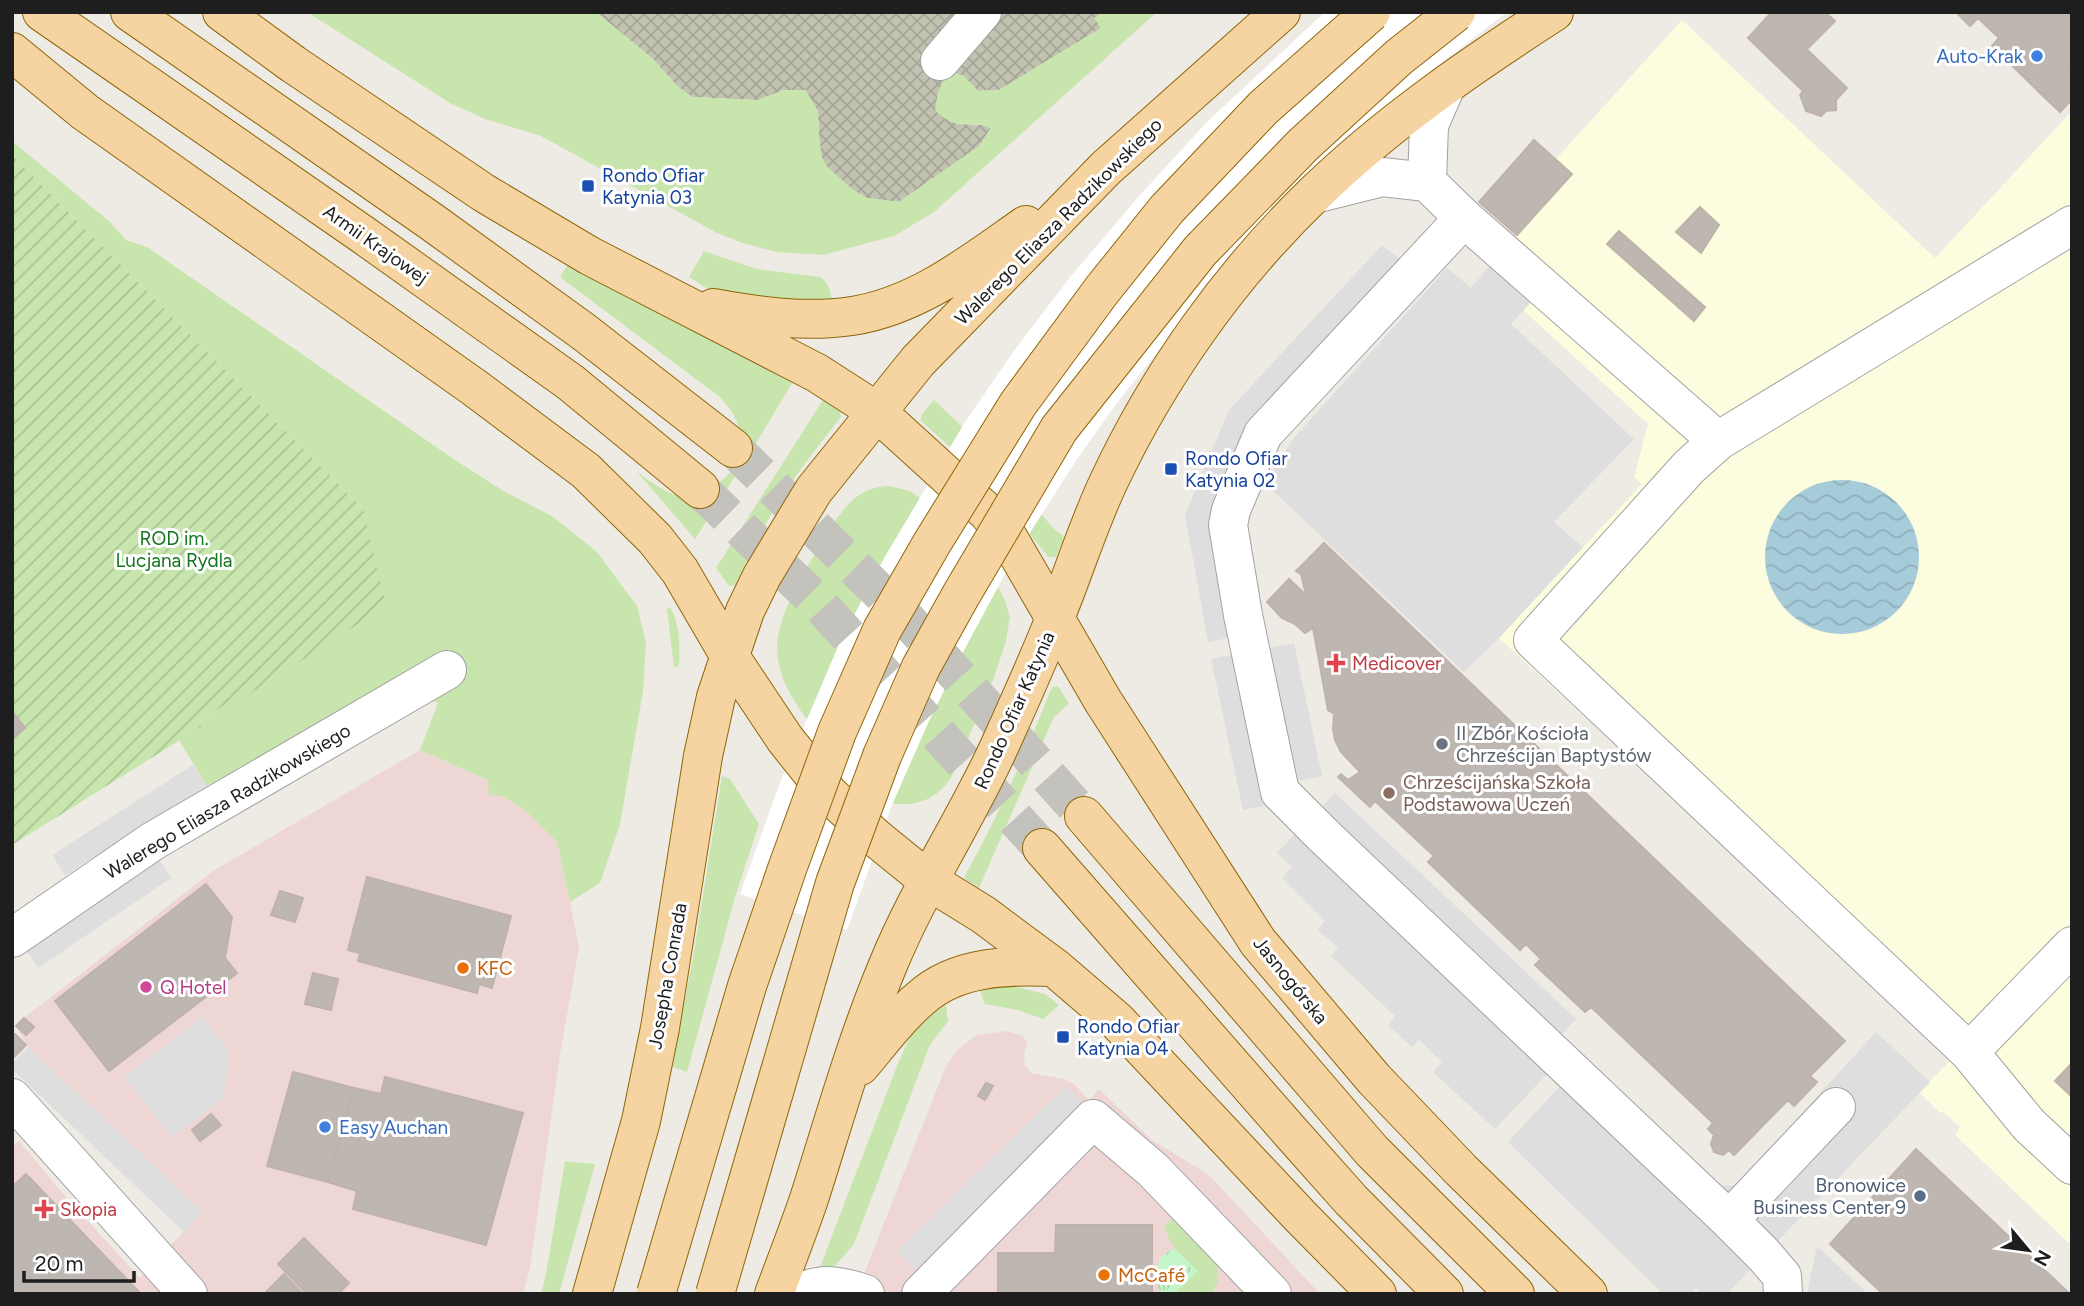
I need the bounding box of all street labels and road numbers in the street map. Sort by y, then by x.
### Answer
street label: Walerego Eliasza Radzikowskiego [950,113,1167,330]
street label: Armii Krajowej [319,200,433,289]
street label: Rondo Ofiar Katynia [969,628,1060,793]
street label: Walerego Eliasza Radzikowskiego [100,719,355,884]
street label: Josepha Conrada [643,901,692,1051]
street label: Jasnogórska [1248,932,1333,1029]

